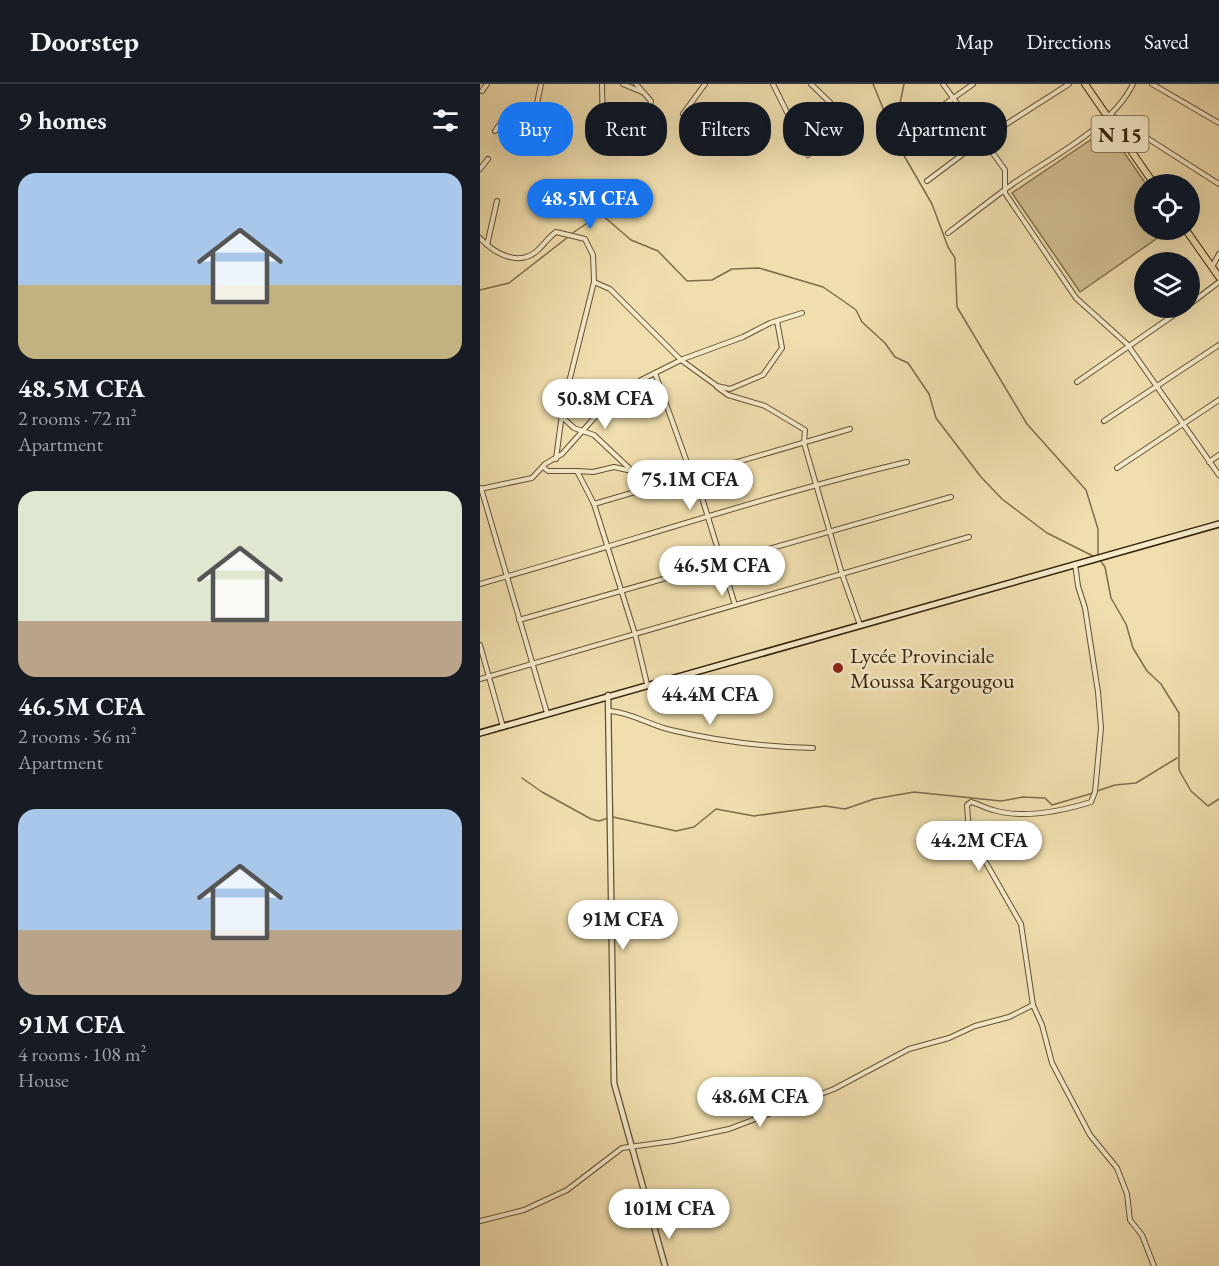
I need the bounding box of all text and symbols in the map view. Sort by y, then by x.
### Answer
text: Doorstep [30,23,139,59]
text: Map [956,28,993,55]
text: Directions [1026,28,1111,55]
text: Saved [1144,28,1189,55]
chip: Buy [498,102,573,156]
chip: Rent [585,102,667,156]
chip: Filters [679,102,771,156]
chip: New [783,102,864,156]
chip: Apartment [876,102,1007,156]
text: 9 homes [18,103,107,137]
icon: filters [429,104,462,137]
road number: N 15 [1092,116,1148,152]
map controls [1134,174,1200,318]
button: locate [1134,174,1200,240]
pin: 48.5M CFA [521,179,659,230]
text: 48.5M CFA [541,185,639,211]
icon: home [186,212,294,320]
button: layers [1134,252,1200,318]
text: 48.5M CFA [18,371,145,405]
pin: 50.8M CFA [536,379,674,430]
text: 50.8M CFA [556,385,654,411]
text: 2 rooms · 72 m² [18,405,137,431]
text: Apartment [18,431,103,457]
pin: 75.1M CFA [621,460,759,511]
text: 75.1M CFA [641,466,739,492]
icon: home [186,530,294,638]
pin: 46.5M CFA [653,546,791,597]
text: 46.5M CFA [673,552,771,578]
place label: Lycée Provinciale Moussa Kargougou [850,641,1015,695]
marker: Lycée Provinciale Moussa Kargougou [831,661,845,675]
pin: 44.4M CFA [641,675,779,726]
text: 44.4M CFA [661,681,759,707]
text: 46.5M CFA [18,689,145,723]
text: 2 rooms · 56 m² [18,723,137,749]
text: Apartment [18,749,103,775]
pin: 44.2M CFA [910,821,1048,872]
text: 44.2M CFA [930,827,1028,853]
icon: home [186,848,294,956]
pin: 91M CFA [568,900,678,951]
text: 91M CFA [582,906,664,932]
text: 91M CFA [18,1007,125,1041]
text: 4 rooms · 108 m² [18,1041,146,1067]
text: House [18,1067,69,1093]
pin: 48.6M CFA [691,1077,829,1128]
text: 48.6M CFA [711,1083,809,1109]
pin: 101M CFA [607,1189,731,1240]
text: 101M CFA [623,1195,715,1221]

